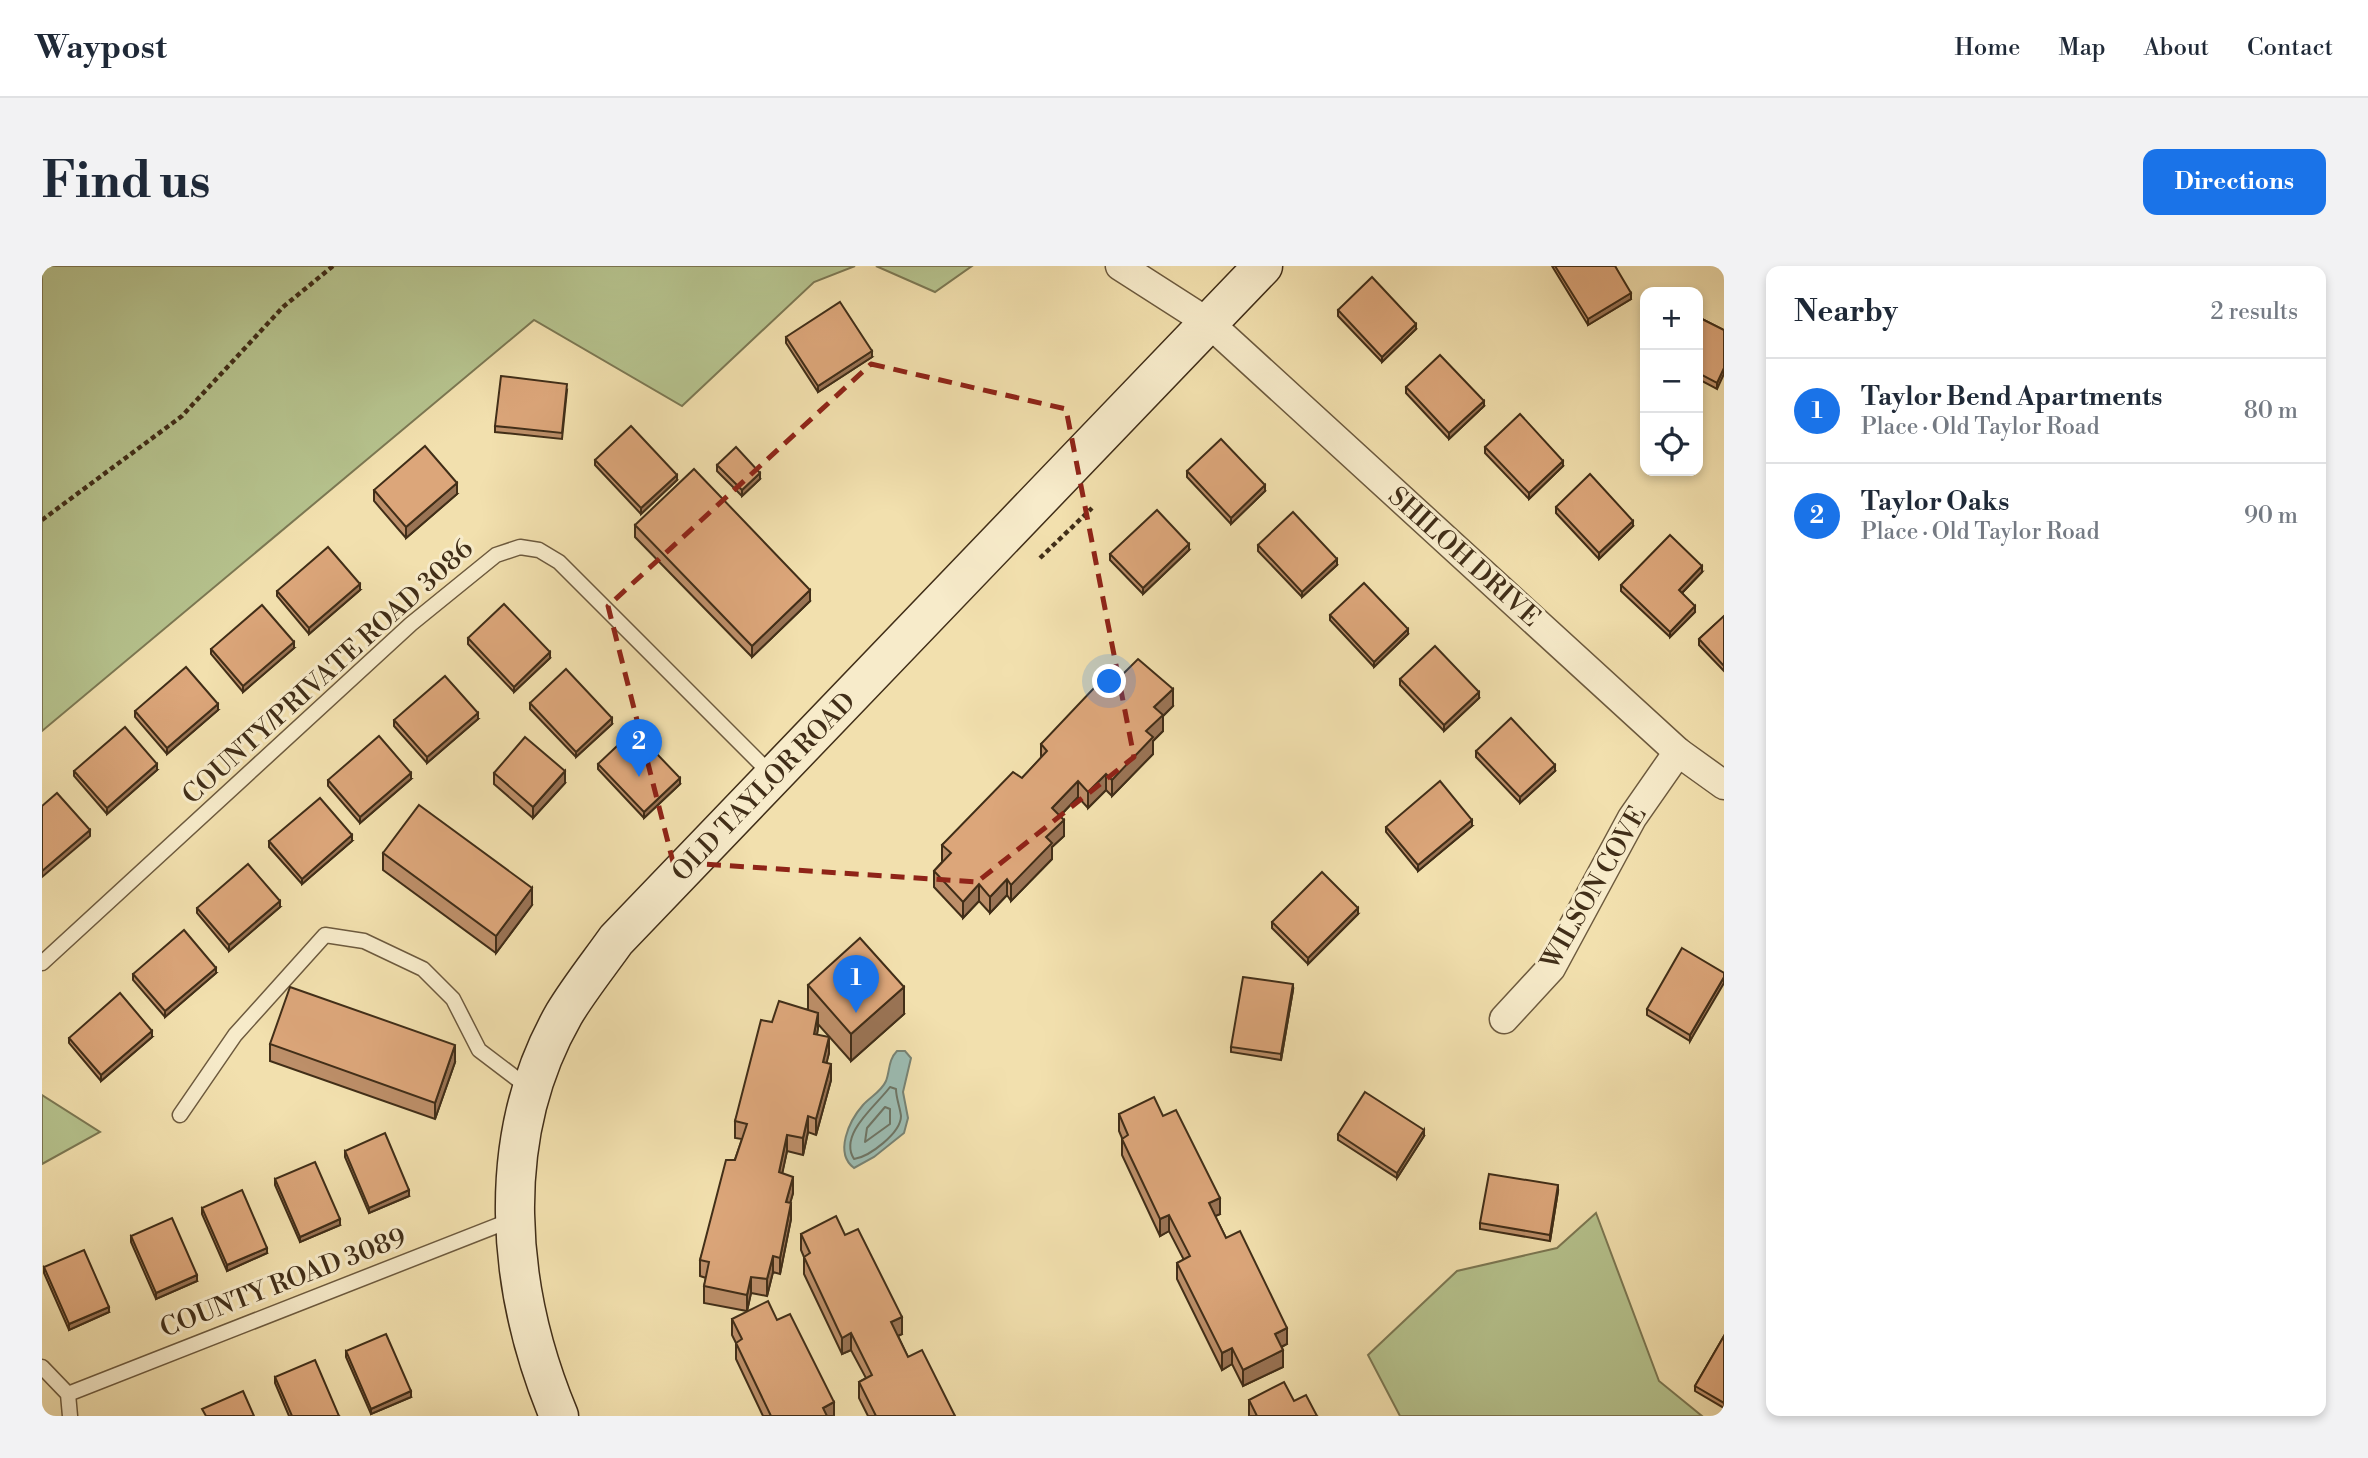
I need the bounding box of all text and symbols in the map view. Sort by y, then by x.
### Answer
text: Waypost [35,28,167,69]
text: Home [1955,33,2020,63]
text: Map [2058,33,2106,63]
text: About [2144,33,2209,63]
text: Contact [2247,33,2333,63]
button: Directions [2143,149,2326,215]
text: Find us [42,152,211,213]
map controls [1640,287,1703,476]
button: + [1640,287,1703,350]
text: Nearby [1794,293,1898,331]
text: 2 results [2211,298,2298,326]
button: − [1640,350,1703,413]
text: Taylor Bend Apartments [1861,381,2162,413]
text: 1 [1811,397,1823,425]
text: 80 m [2244,397,2298,425]
button: locate [1640,413,1703,476]
text: Place · Old Taylor Road [1861,413,2100,441]
street label: SHILOH DRIVE [1381,480,1547,634]
text: Taylor Oaks [1861,486,2010,518]
text: 2 [1810,502,1824,530]
text: 90 m [2244,502,2298,530]
text: Place · Old Taylor Road [1861,518,2100,546]
street label: COUNTY/PRIVATE ROAD 3086 [176,533,480,811]
your location [1092,664,1126,698]
street label: OLD TAYLOR ROAD [665,686,863,888]
pin: 2 [616,719,662,777]
street label: WILSON COVE [1534,801,1654,976]
pin: 1 [833,955,879,1013]
street label: COUNTY ROAD 3089 [156,1221,410,1345]

